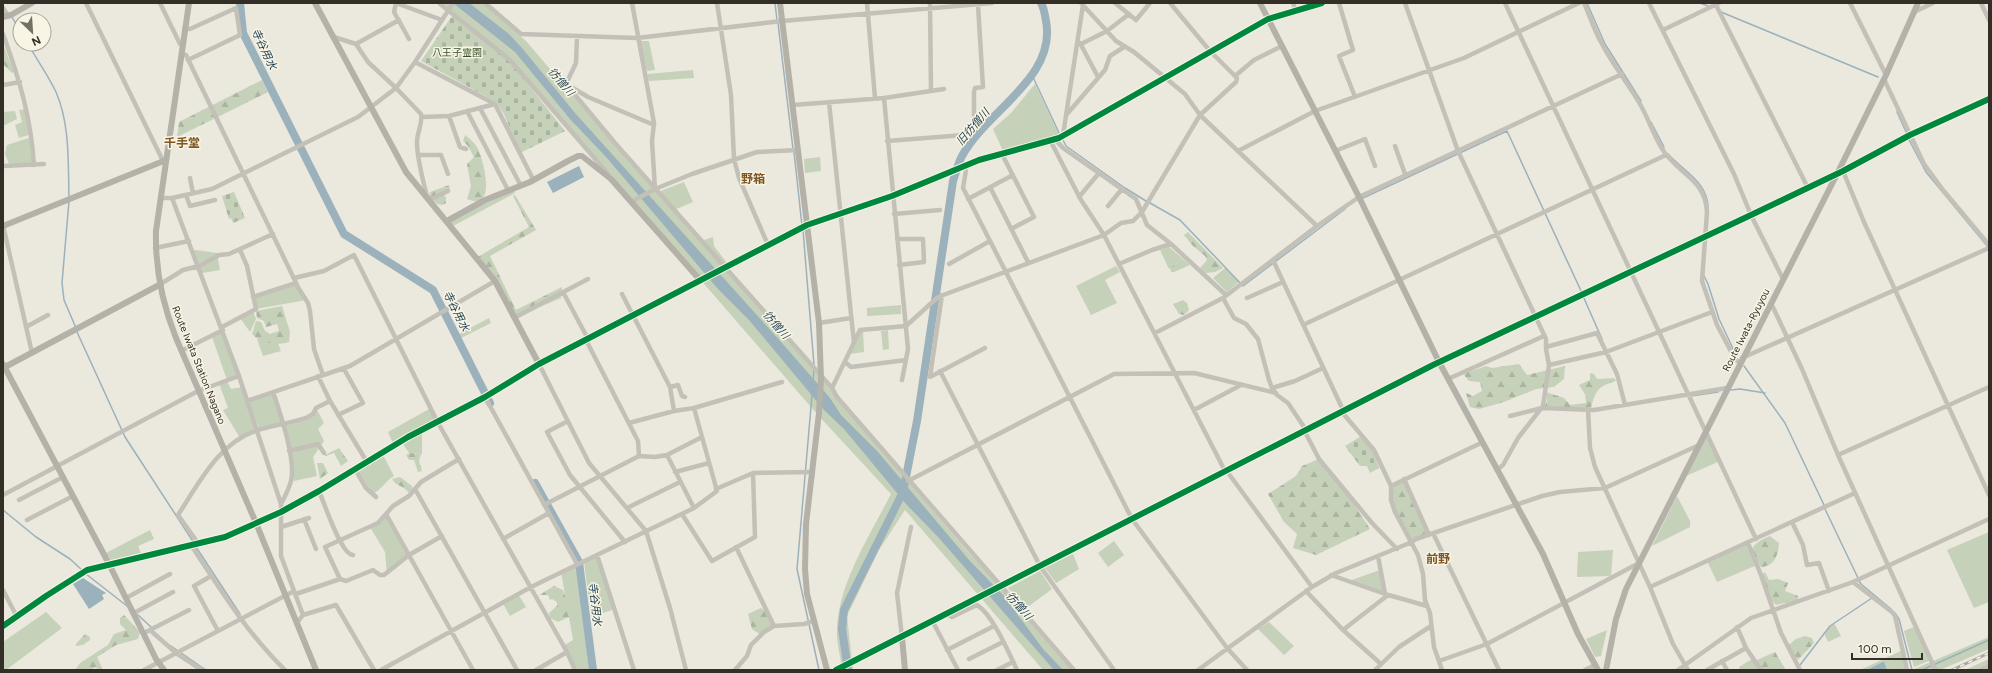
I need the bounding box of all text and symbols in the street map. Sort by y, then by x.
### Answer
north arrow [12,12,52,52]
water label: 寺谷用水 [249,26,280,73]
text: N [29,33,43,48]
park label: 八王子霊園 [432,46,482,59]
water label: 彷僧川 [545,65,577,99]
water label: 旧彷僧川 [954,105,993,148]
district label: 千手堂 [164,136,200,150]
district label: 野箱 [741,172,765,186]
street label: Route Iwata-Ryuyou [1719,286,1773,374]
water label: 寺谷用水 [440,288,472,334]
street label: Route Iwata Station Nagano [169,304,229,426]
water label: 彷僧川 [760,308,792,342]
district label: 前野 [1426,552,1450,566]
water label: 寺谷用水 [586,581,604,628]
water label: 彷僧川 [1003,589,1036,623]
scale bar [1852,635,1922,661]
text: 100 m [1858,642,1892,656]

